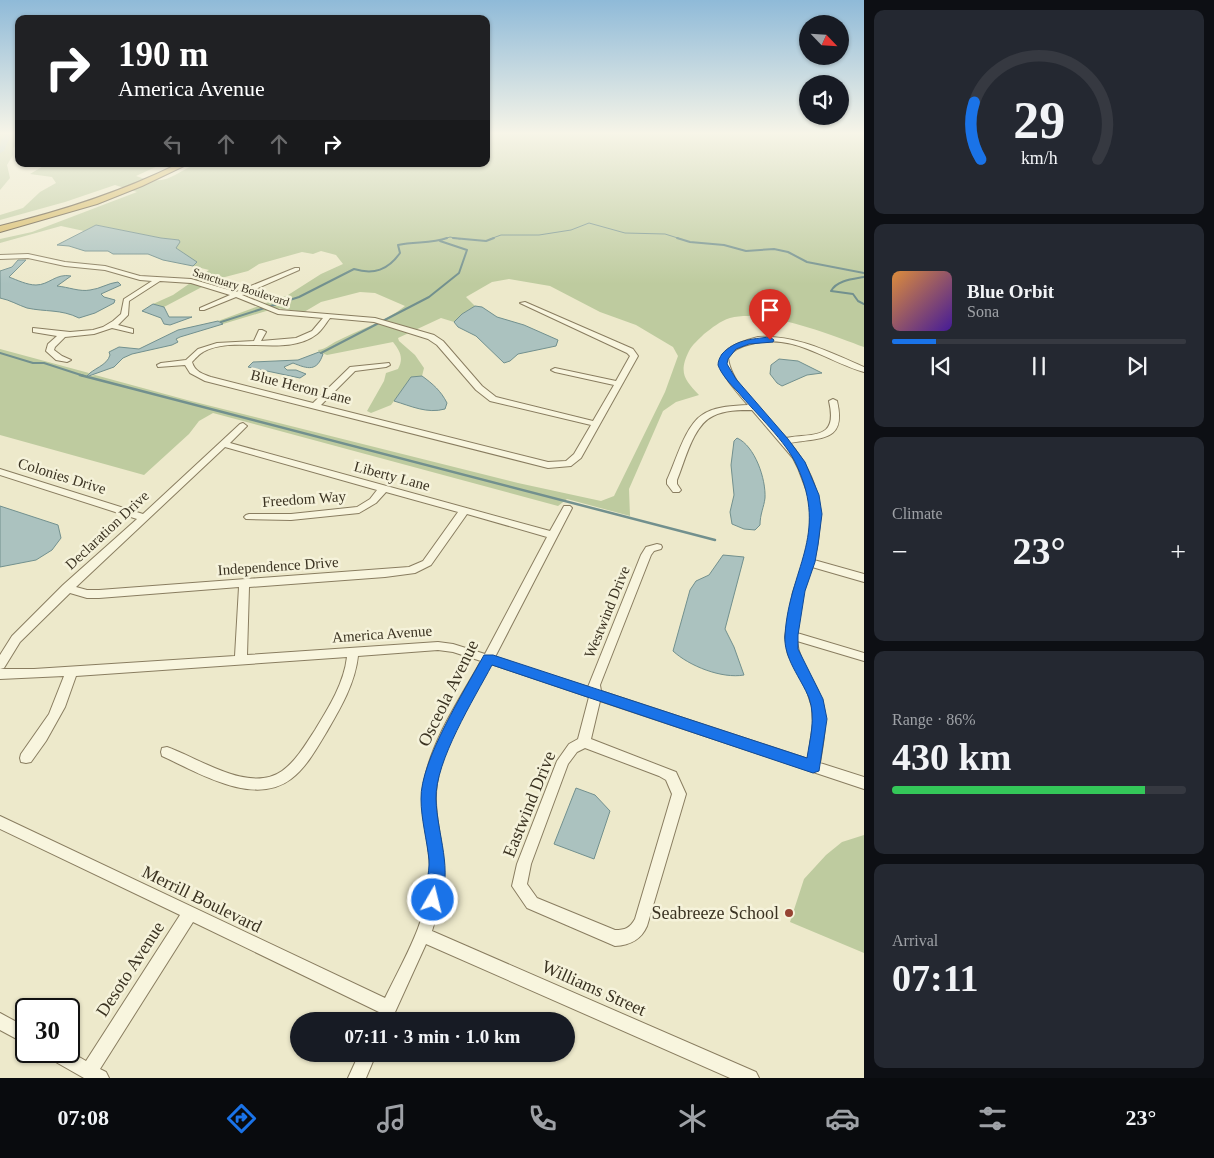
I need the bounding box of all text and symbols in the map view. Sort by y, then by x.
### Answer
north arrow [799,15,849,65]
map controls [799,15,849,125]
icon: right [35,35,100,100]
text: 190 m [118,35,208,74]
button: sound [799,75,849,125]
text: America Avenue [118,76,265,101]
text: 29 [1013,92,1065,149]
icon: left [159,130,187,158]
icon: ahead [212,130,240,158]
icon: ahead [265,130,293,158]
icon: right [318,130,346,158]
text: km/h [1021,148,1057,168]
street label: Sanctuary Boulevard [191,265,291,309]
text: Blue Orbit [967,281,1054,302]
pin [749,289,791,340]
icon: arrive [756,296,784,324]
text: Sona [967,303,999,320]
icon: previous [927,352,955,380]
icon: pause [1025,352,1053,380]
icon: next [1123,352,1151,380]
street label: Blue Heron Lane [249,367,353,407]
street label: Colonies Drive [16,455,108,497]
street label: Liberty Lane [352,458,432,494]
street label: Declaration Drive [62,487,152,573]
street label: Freedom Way [262,488,347,510]
text: Climate [892,505,943,522]
text: 23° [1012,530,1066,572]
text: − [892,536,908,567]
text: + [1170,536,1186,567]
street label: Independence Drive [217,554,339,578]
street label: Westwind Drive [581,563,633,660]
street label: America Avenue [332,623,433,645]
street label: Osceola Avenue [414,636,482,750]
text: Range · 86% [892,711,976,728]
text: 430 km [892,736,1011,778]
street label: Eastwind Drive [499,748,559,860]
street label: Merrill Boulevard [139,861,265,937]
position arrow [406,873,458,925]
place label: Seabreeze School [652,903,779,923]
marker: Seabreeze School [783,907,795,919]
street label: Desoto Avenue [92,918,168,1020]
text: Arrival [892,932,938,949]
street label: Williams Street [539,956,649,1020]
text: 07:11 [892,957,979,999]
speed limit sign: 30 [15,998,80,1063]
text: 07:11 · 3 min · 1.0 km [345,1026,520,1047]
icon: directions [224,1101,259,1136]
icon: music [374,1101,409,1136]
icon: phone [525,1101,560,1136]
icon: climate [675,1101,710,1136]
icon: car [825,1101,860,1136]
icon: filters [975,1101,1010,1136]
text: 07:08 [58,1105,109,1130]
text: 23° [1125,1105,1156,1130]

